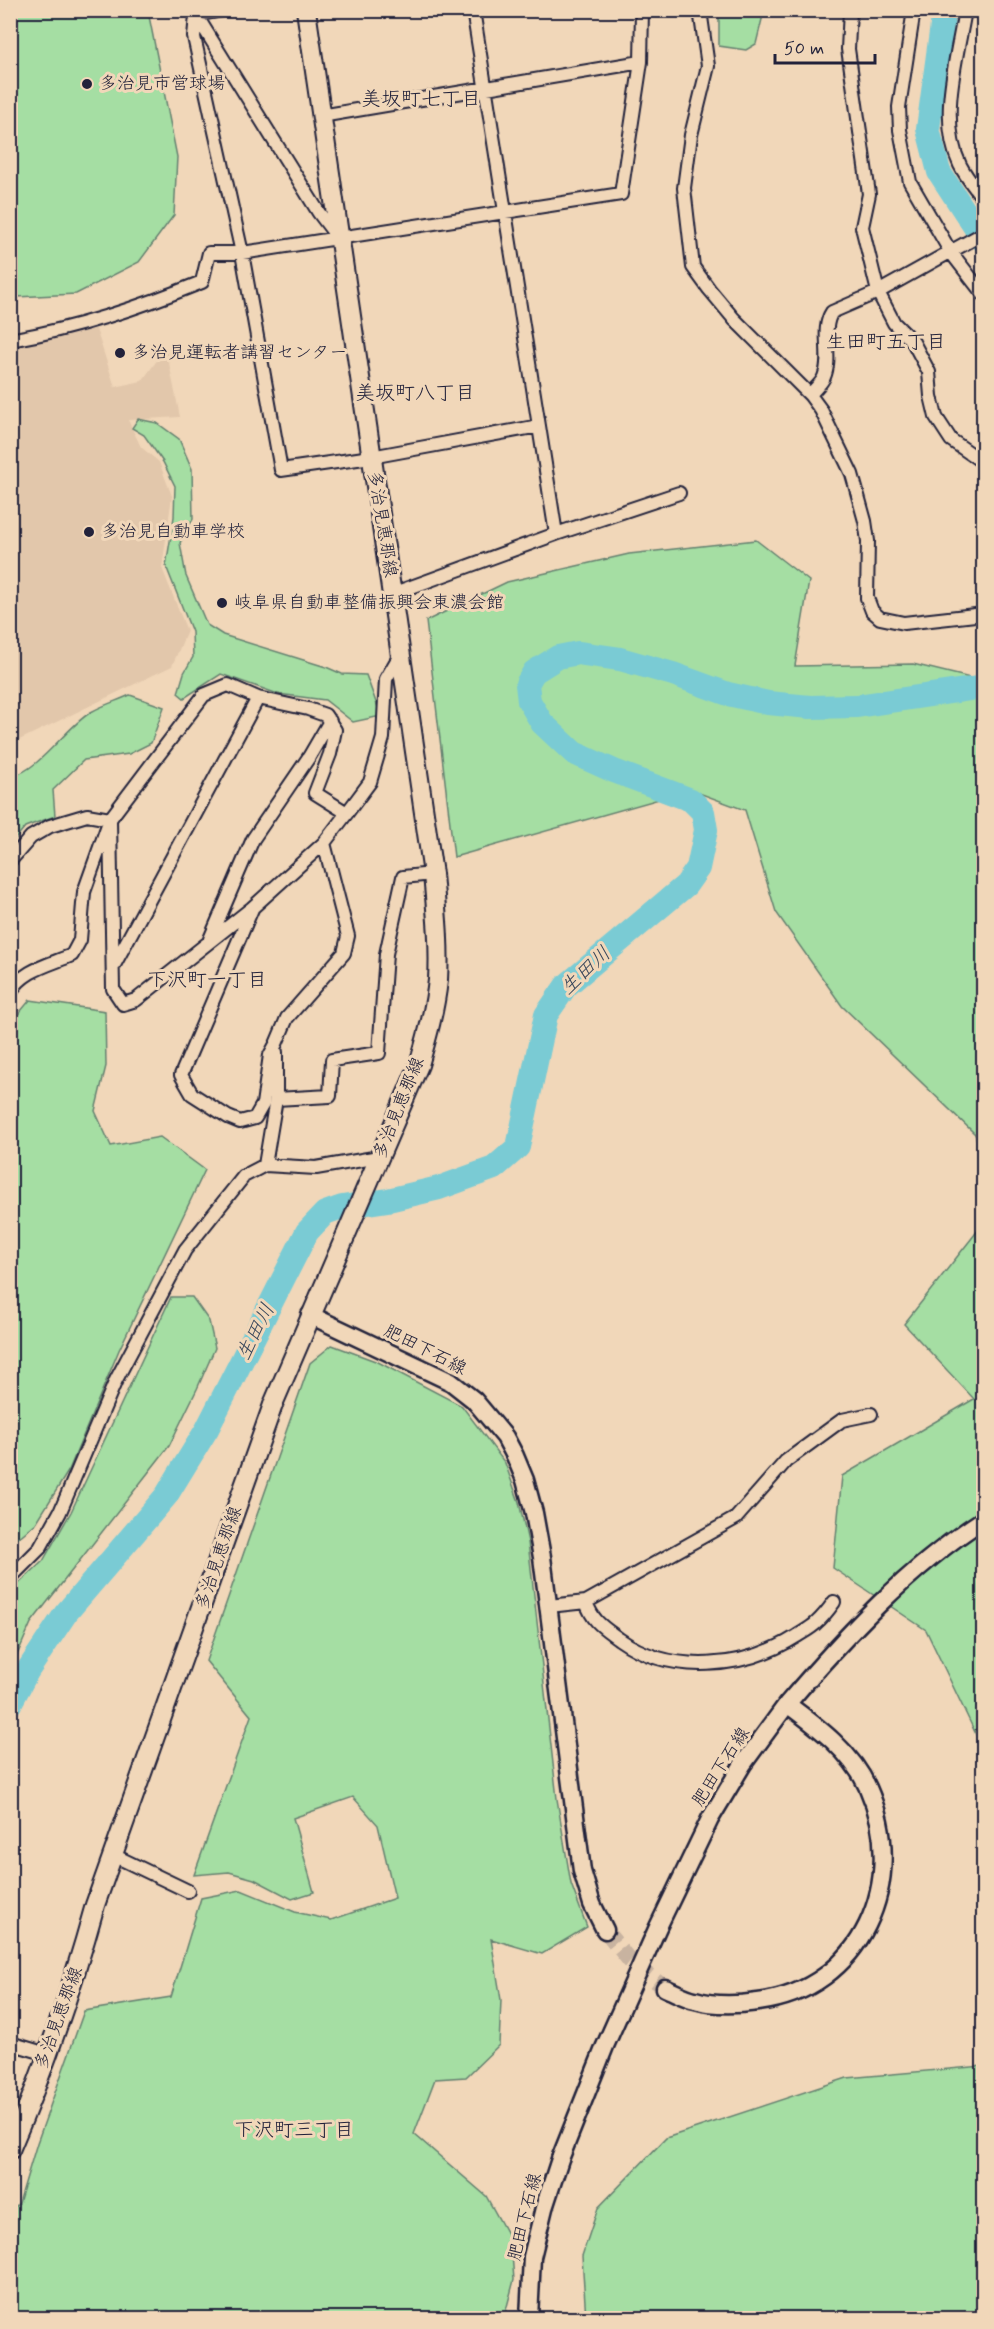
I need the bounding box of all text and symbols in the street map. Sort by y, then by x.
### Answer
scale bar [775,27,876,65]
text: 50 m [784,37,824,61]
place label: 多治見市営球場 [99,72,225,96]
marker: 多治見市営球場 [80,77,94,91]
district label: 美坂町七丁目 [361,86,481,113]
district label: 生田町五丁目 [826,329,946,356]
place label: 多治見運転者講習センター [132,341,347,365]
marker: 多治見運転者講習センター [113,346,127,360]
district label: 美坂町八丁目 [355,380,475,407]
street label: 多治見恵那線 [362,469,402,579]
place label: 多治見自動車学校 [101,520,245,544]
marker: 多治見自動車学校 [82,525,96,539]
place label: 岐阜県自動車整備振興会東濃会館 [234,591,504,615]
marker: 岐阜県自動車整備振興会東濃会館 [215,596,229,610]
water label: 生田川 [555,941,617,1001]
district label: 下沢町一丁目 [147,967,267,994]
street label: 多治見恵那線 [368,1053,430,1163]
water label: 生田川 [230,1299,282,1365]
street label: 肥田下石線 [379,1319,471,1381]
street label: 多治見恵那線 [190,1503,248,1613]
street label: 肥田下石線 [686,1723,756,1811]
street label: 多治見恵那線 [29,1963,89,2073]
district label: 下沢町三丁目 [234,2117,354,2144]
street label: 肥田下石線 [502,2170,548,2264]

